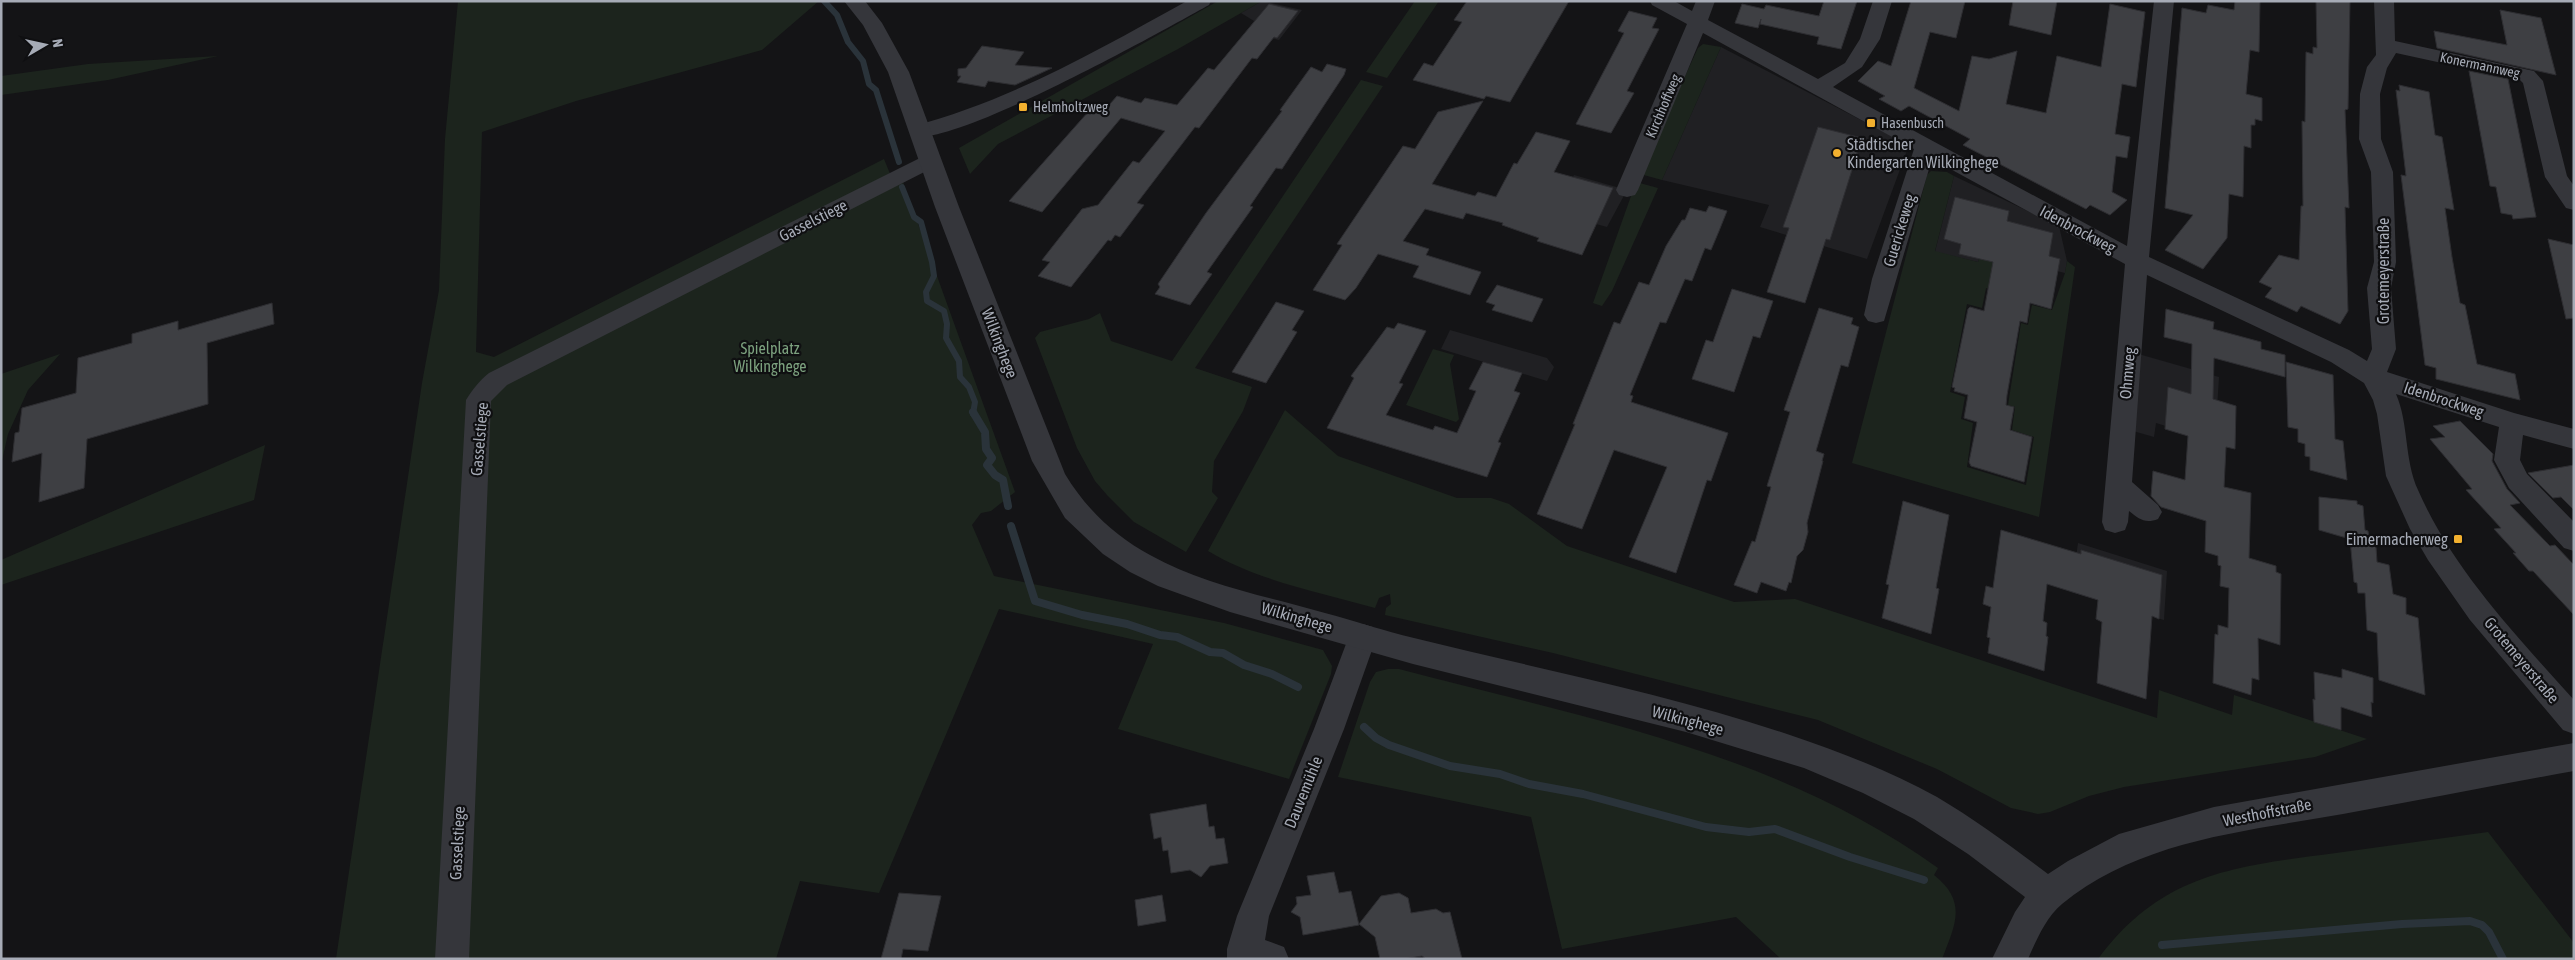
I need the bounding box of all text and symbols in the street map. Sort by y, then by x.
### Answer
north arrow [20,20,70,70]
text: N [49,38,66,48]
street label: Konermannweg [2439,49,2521,81]
street label: Kirchhoffweg [1642,72,1684,140]
place label: Helmholtzweg [1033,99,1108,115]
marker: Helmholtzweg [1017,101,1029,113]
place label: Hasenbusch [1881,115,1944,131]
marker: Hasenbusch [1865,117,1877,129]
place label: Städtischer Kindergarten Wilkinghege [1847,135,1999,172]
marker: Städtischer Kindergarten Wilkinghege [1831,147,1843,159]
street label: Guerickeweg [1879,191,1920,269]
street label: Gasselstiege [776,195,850,246]
street label: Idenbrockweg [2037,202,2119,257]
street label: Grotemeyerstraße [2374,218,2393,324]
street label: Wilkinghege [978,306,1022,381]
park label: Spielplatz Wilkinghege [733,339,807,376]
street label: Ohmweg [2116,346,2139,400]
street label: Idenbrockweg [2401,378,2486,421]
street label: Gasselstiege [467,401,492,477]
place label: Eimermacherweg [2346,530,2448,549]
marker: Eimermacherweg [2452,533,2464,545]
street label: Wilkinghege [1259,598,1335,637]
street label: Grotemeyerstraße [2480,613,2563,707]
street label: Wilkinghege [1650,702,1726,739]
street label: Dauvemühle [1280,753,1326,831]
street label: Westhoffstraße [2221,795,2313,829]
street label: Gasselstiege [446,806,469,880]

